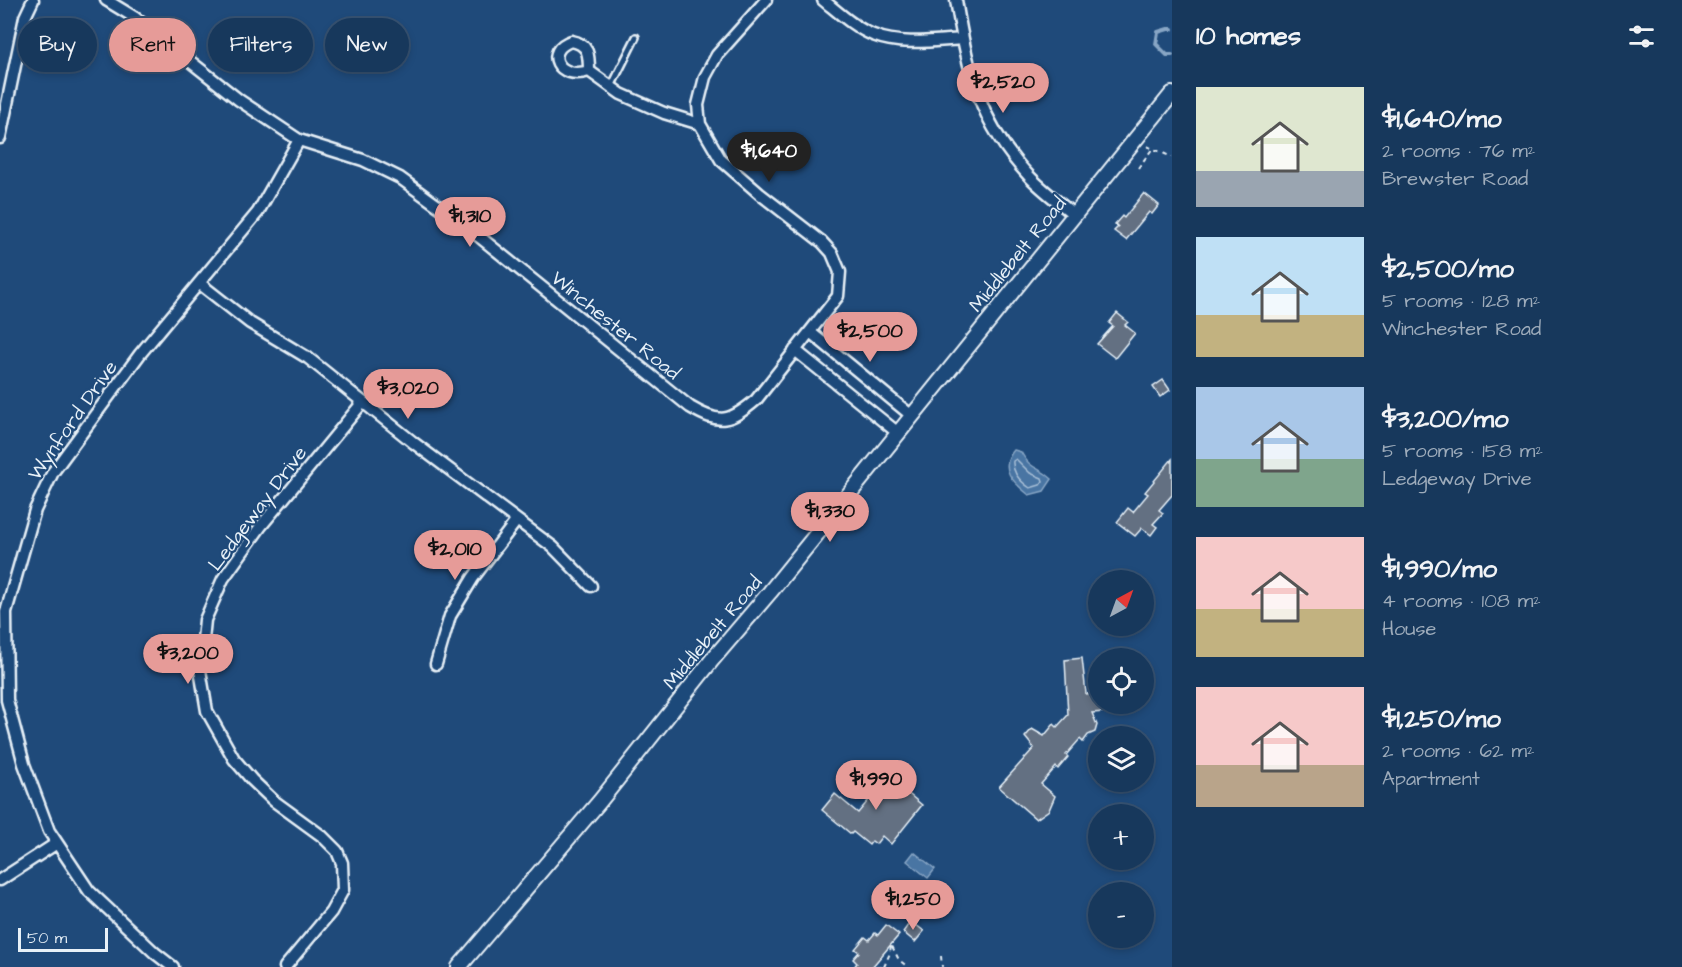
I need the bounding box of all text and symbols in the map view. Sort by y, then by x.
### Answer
chip: Buy [18,18,97,72]
chip: Rent [109,18,196,72]
chip: Filters [208,18,313,72]
chip: New [325,18,409,72]
text: 10 homes [1196,18,1301,54]
icon: filters [1625,20,1658,53]
pin: $2,520 [954,63,1052,114]
text: $2,520 [971,68,1035,96]
text: $1,640/mo [1382,101,1502,137]
icon: home [1244,111,1316,183]
pin: $1,640 [720,132,818,183]
text: $1,640 [741,137,797,165]
text: 2 rooms · 76 m² [1382,137,1535,165]
text: Brewster Road [1382,165,1528,193]
street label: Middlebelt Road [962,191,1073,318]
pin: $1,310 [421,197,519,248]
text: $1,310 [449,202,491,230]
text: $2,500/mo [1382,251,1514,287]
icon: home [1244,261,1316,333]
street label: Winchester Road [545,265,686,387]
text: 5 rooms · 128 m² [1382,287,1540,315]
pin: $2,500 [821,312,919,363]
text: Winchester Road [1382,315,1541,343]
text: $2,500 [837,317,903,345]
street label: Wynford Drive [21,355,125,487]
pin: $3,020 [359,369,457,420]
text: $3,020 [377,374,439,402]
text: $3,200/mo [1382,401,1509,437]
icon: home [1244,411,1316,483]
text: 5 rooms · 158 m² [1382,437,1543,465]
street label: Ledgeway Drive [202,440,315,577]
text: Ledgeway Drive [1382,465,1532,493]
pin: $1,330 [781,492,879,543]
text: $1,330 [805,497,855,525]
pin: $2,010 [406,530,504,581]
text: $2,010 [428,535,482,563]
text: $1,990/mo [1382,551,1497,587]
icon: home [1244,561,1316,633]
street label: Middlebelt Road [657,570,769,696]
north arrow [1088,570,1154,636]
map controls [1088,570,1154,948]
text: 4 rooms · 108 m² [1382,587,1541,615]
text: House [1382,615,1436,643]
pin: $3,200 [139,634,237,685]
text: $3,200 [157,639,219,667]
button: locate [1088,648,1154,714]
text: $1,250/mo [1382,701,1501,737]
icon: home [1244,711,1316,783]
button: layers [1088,726,1154,792]
text: 2 rooms · 62 m² [1382,737,1534,765]
pin: $1,990 [827,760,925,811]
text: $1,990 [850,765,902,793]
text: Apartment [1382,765,1480,793]
button: + [1088,804,1154,870]
pin: $1,250 [864,880,962,931]
button: − [1088,882,1154,948]
text: $1,250 [885,885,941,913]
scale bar [18,925,108,952]
text: 50 m [27,927,67,949]

